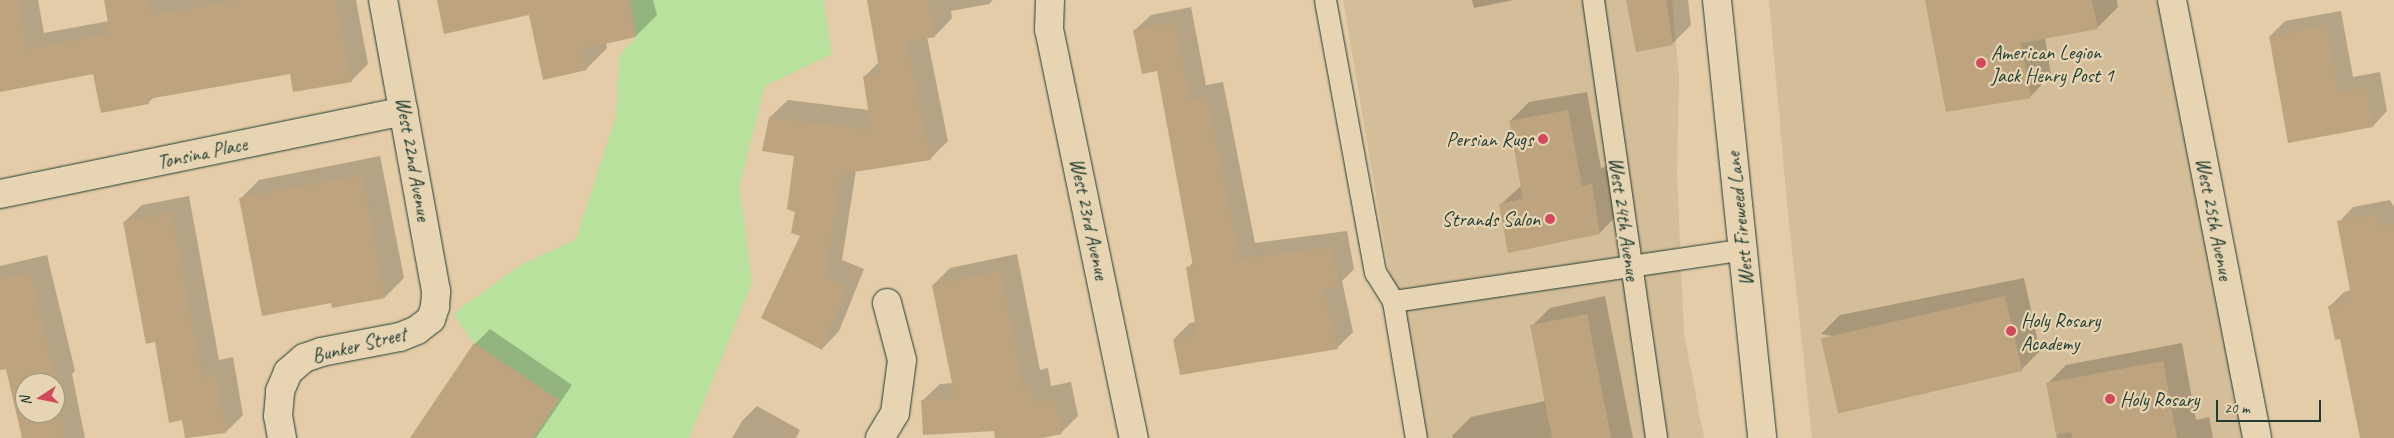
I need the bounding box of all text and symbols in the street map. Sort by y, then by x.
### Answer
place label: American Legion Jack Henry Post 1 [1991,40,2114,87]
marker: American Legion Jack Henry Post 1 [1975,57,1987,69]
street label: West 22nd Avenue [390,95,436,223]
place label: Persian Rugs [1446,127,1533,151]
street label: Tonsina Place [155,132,249,174]
marker: Persian Rugs [1537,133,1549,145]
street label: West Fireweed Lane [1721,151,1759,287]
street label: West 23rd Avenue [1064,156,1114,282]
street label: West 24th Avenue [1603,156,1645,282]
street label: West 25th Avenue [2190,156,2238,282]
place label: Strands Salon [1441,207,1540,231]
marker: Strands Salon [1544,213,1556,225]
place label: Holy Rosary Academy [2021,308,2101,355]
street label: Bunker Street [309,322,409,368]
marker: Holy Rosary Academy [2005,325,2017,337]
north arrow [15,373,65,423]
place label: Holy Rosary [2120,387,2200,411]
scale bar [2219,390,2324,422]
marker: Holy Rosary [2104,393,2116,405]
text: N [17,395,35,407]
text: 20 m [2224,399,2250,418]

